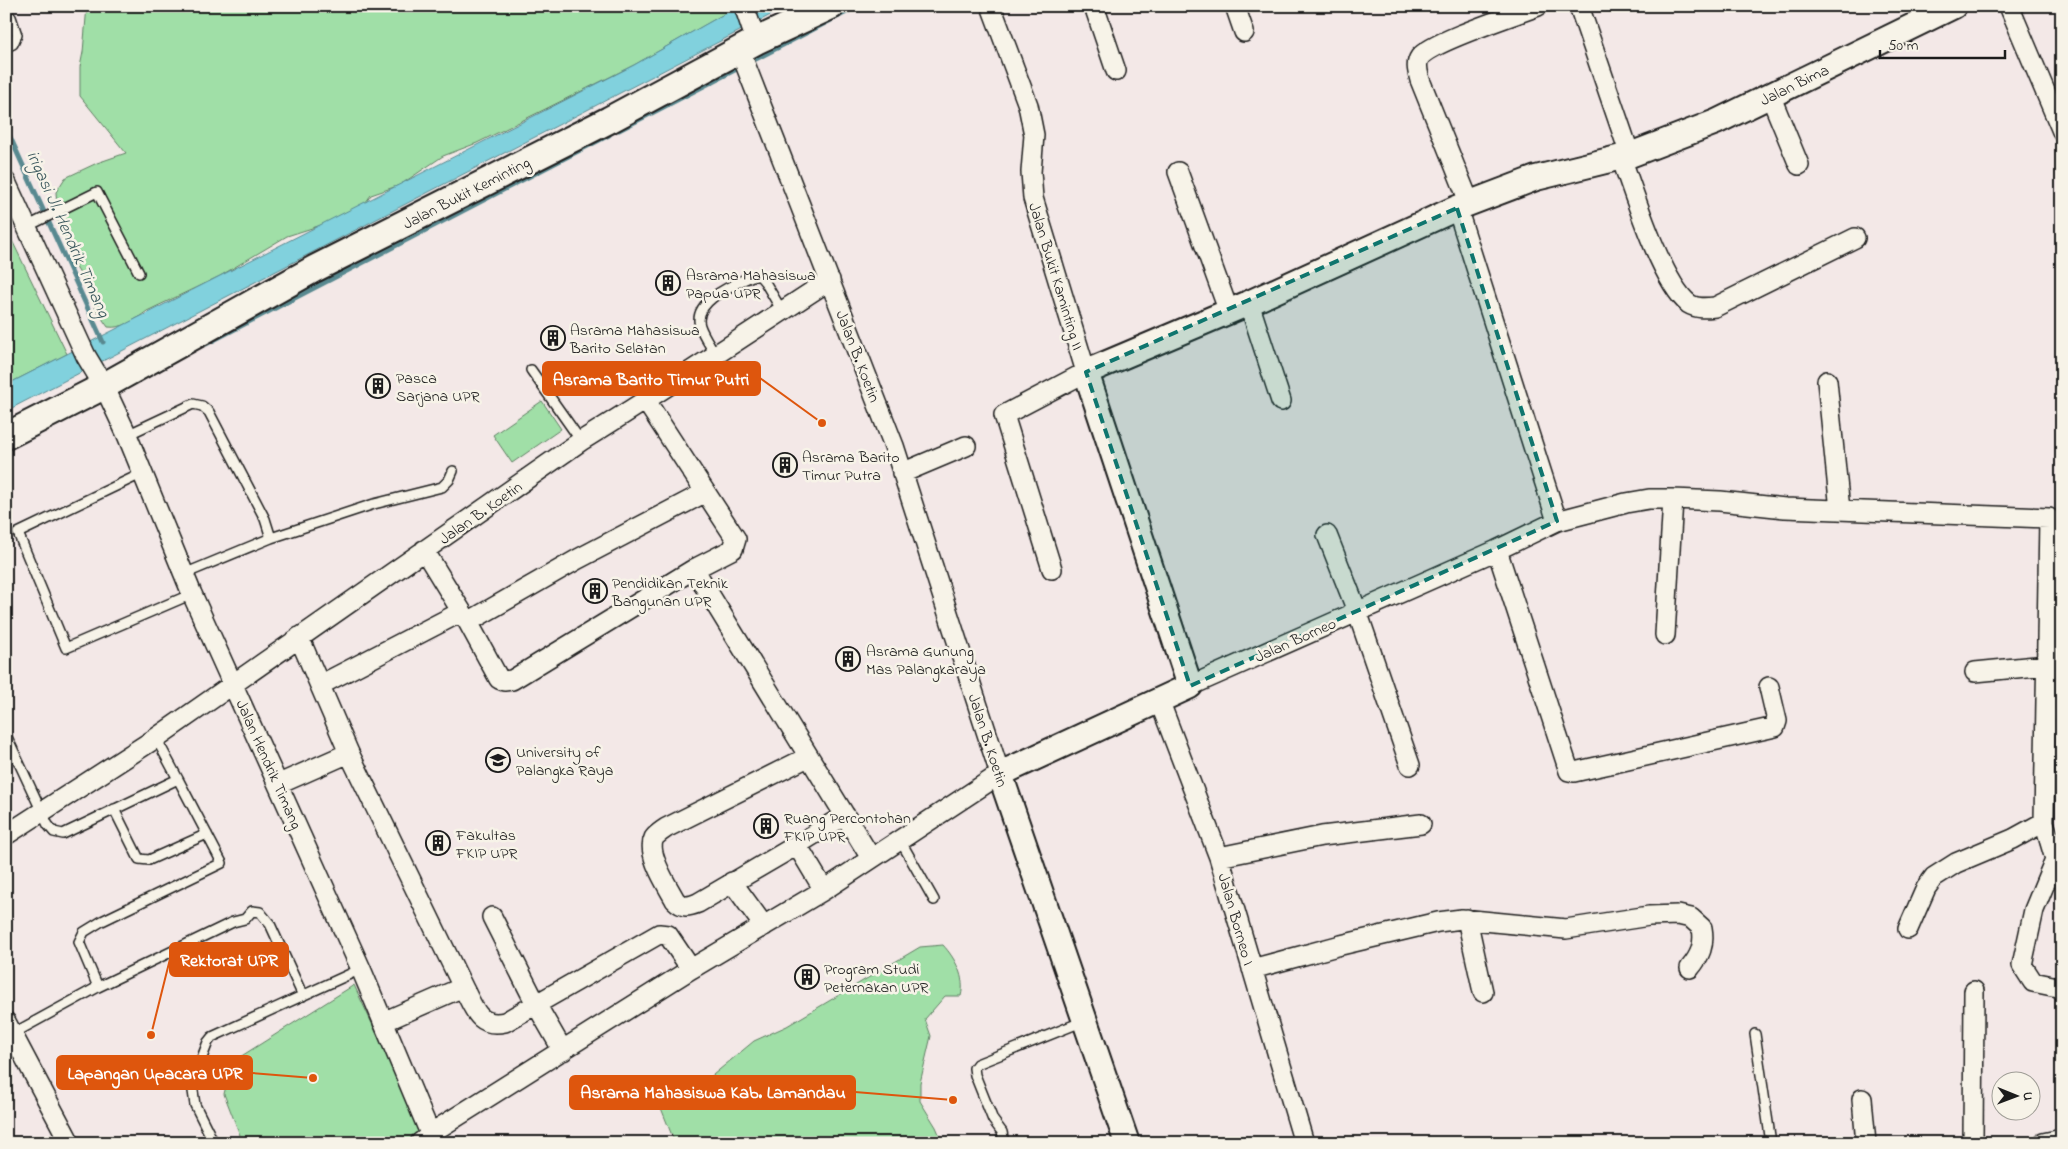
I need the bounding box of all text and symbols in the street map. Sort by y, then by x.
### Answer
scale bar [1880,28,2006,60]
text: 50 m [1888,35,1919,57]
street label: Jalan Bima [1756,59,1834,113]
water label: irigasi Jl. Hendrik Timang [19,147,116,323]
street label: Jalan Bukit Keminting [399,151,535,236]
street label: Jalan Bukit Kaminting II [1021,200,1089,353]
place label: Asrama Mahasiswa Papua UPR [686,264,816,306]
building icon: Asrama Mahasiswa Papua UPR [655,270,681,296]
street label: Jalan B. Koetin [829,307,886,406]
place label: Asrama Mahasiswa Barito Selatan [569,319,700,361]
building icon: Asrama Mahasiswa Barito Selatan [540,325,566,351]
callout: Asrama Barito Timur Putri [543,362,760,395]
place label: Pasca Sarjana UPR [396,367,480,409]
text: Asrama Barito Timur Putri [553,368,749,394]
building icon: Pasca Sarjana UPR [365,373,391,399]
place label: Asrama Barito Timur Putra [802,446,900,488]
building icon: Asrama Barito Timur Putra [772,452,798,478]
street label: Jalan B. Koetin [434,476,528,551]
place label: Pendidikan Teknik Bangunan UPR [611,572,729,614]
building icon: Pendidikan Teknik Bangunan UPR [582,578,608,604]
street label: Jalan Borneo [1251,612,1340,670]
place label: Asrama Gunung Mas Palangkaraya [866,640,986,682]
building icon: Asrama Gunung Mas Palangkaraya [835,646,861,672]
street label: Jalan B. Koetin [961,691,1014,791]
street label: Jalan Hendrik Timang [229,696,308,834]
place label: University of Palangka Raya [516,741,613,783]
school or university icon: University of Palangka Raya [485,747,511,773]
place label: Ruang Percontohan FKIP UPR [783,807,911,849]
building icon: Ruang Percontohan FKIP UPR [753,813,779,839]
place label: Fakultas FKIP UPR [455,824,518,866]
building icon: Fakultas FKIP UPR [425,830,451,856]
street label: Jalan Borneo I [1210,871,1260,968]
callout: Rektorat UPR [170,943,288,976]
text: Rektorat UPR [180,949,279,975]
place label: Program Studi Peternakan UPR [824,958,928,1000]
building icon: Program Studi Peternakan UPR [794,964,820,990]
callout: Lapangan Upacara UPR [57,1056,252,1089]
text: Lapangan Upacara UPR [67,1062,244,1089]
north arrow [1990,1072,2040,1122]
callout: Asrama Mahasiswa Kab. Lamandau [570,1076,855,1109]
text: Asrama Mahasiswa Kab. Lamandau [580,1081,846,1107]
text: U [2017,1092,2038,1101]

